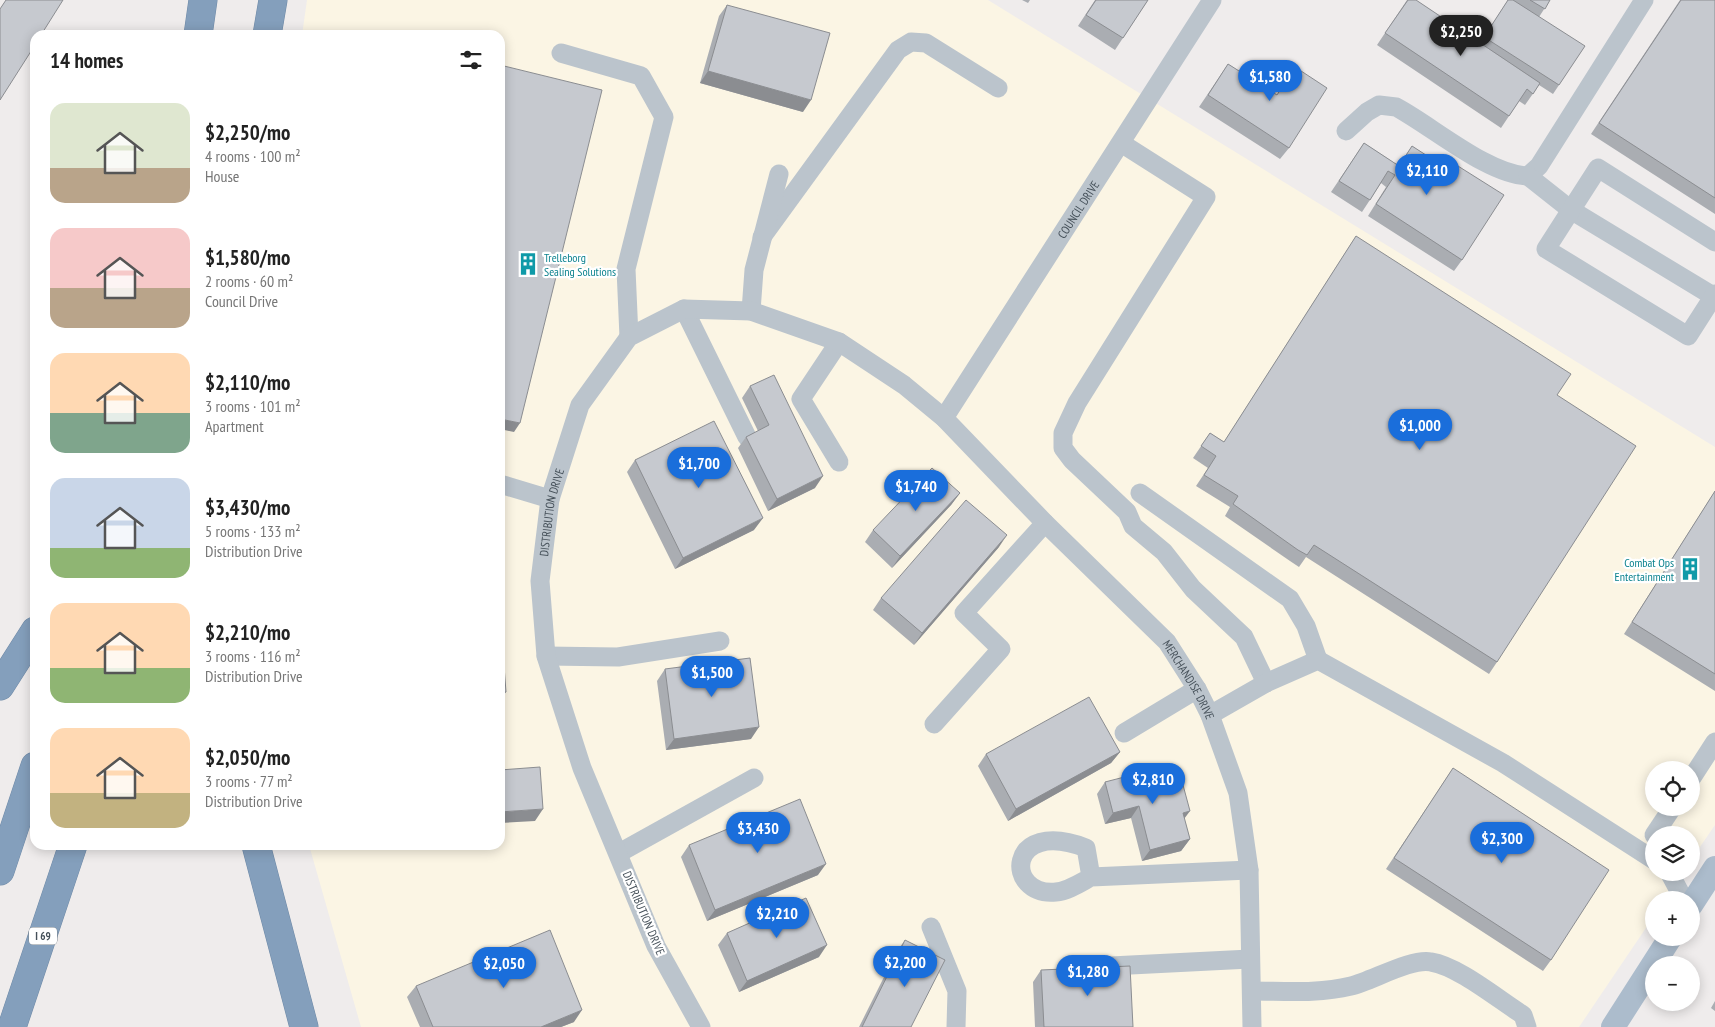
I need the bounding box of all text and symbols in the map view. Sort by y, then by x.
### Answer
pin: $2,250 [1420,15,1502,57]
text: $2,250 [1440,21,1482,41]
icon: filters [457,46,485,74]
text: 14 homes [50,47,123,74]
pin: $1,580 [1229,59,1311,102]
text: $1,580 [1249,66,1291,86]
text: $2,250/mo [205,119,290,146]
icon: home [90,123,150,183]
text: 4 rooms · 100 m² [205,146,301,166]
pin: $2,110 [1386,154,1468,196]
text: $2,110 [1406,160,1448,180]
text: House [205,166,239,186]
street label: COUNCIL DRIVE [1054,178,1102,241]
text: $1,580/mo [205,244,290,271]
icon: home [90,248,150,308]
place label: Trelleborg Sealing Solutions [544,250,616,279]
building icon: Trelleborg Sealing Solutions [515,251,541,277]
text: 2 rooms · 60 m² [205,271,293,291]
text: Council Drive [205,291,278,311]
text: $2,110/mo [205,369,290,396]
icon: home [90,373,150,433]
text: 3 rooms · 101 m² [205,396,301,416]
pin: $1,000 [1379,408,1461,451]
text: $1,000 [1399,415,1441,435]
text: Apartment [205,416,264,436]
pin: $1,700 [658,446,740,489]
text: $1,700 [678,453,720,473]
street label: DISTRIBUTION DRIVE [536,466,567,557]
pin: $1,740 [875,470,957,512]
text: $1,740 [895,476,937,496]
text: $3,430/mo [205,494,290,521]
icon: home [90,498,150,558]
text: 5 rooms · 133 m² [205,521,301,541]
text: Distribution Drive [205,541,303,561]
place label: Combat Ops Entertainment [1615,555,1675,584]
building icon: Combat Ops Entertainment [1677,556,1703,582]
text: $2,210/mo [205,619,290,646]
icon: home [90,623,150,683]
street label: MERCHANDISE DRIVE [1160,637,1218,721]
text: 3 rooms · 116 m² [205,646,301,666]
pin: $1,500 [671,656,753,698]
text: $1,500 [691,662,733,682]
text: Distribution Drive [205,666,303,686]
text: $2,050/mo [205,744,290,771]
icon: home [90,748,150,808]
map controls [1645,761,1700,1011]
button: locate [1645,761,1700,816]
pin: $2,810 [1112,762,1194,805]
text: $2,810 [1132,769,1174,789]
text: 3 rooms · 77 m² [205,771,293,791]
text: Distribution Drive [205,791,303,811]
pin: $3,430 [717,812,799,854]
text: $3,430 [737,818,779,838]
pin: $2,300 [1461,822,1543,864]
button: layers [1645,826,1700,881]
text: $2,300 [1481,828,1523,848]
street label: DISTRIBUTION DRIVE [620,869,668,957]
button: + [1645,891,1700,946]
pin: $2,210 [736,896,818,939]
text: $2,210 [756,903,798,923]
road number: I 69 [29,928,57,944]
pin: $2,050 [463,946,545,989]
pin: $2,200 [864,946,946,988]
text: $2,200 [884,952,926,972]
text: $2,050 [483,953,525,973]
pin: $1,280 [1047,954,1129,997]
button: − [1645,956,1700,1011]
text: $1,280 [1067,961,1109,981]

